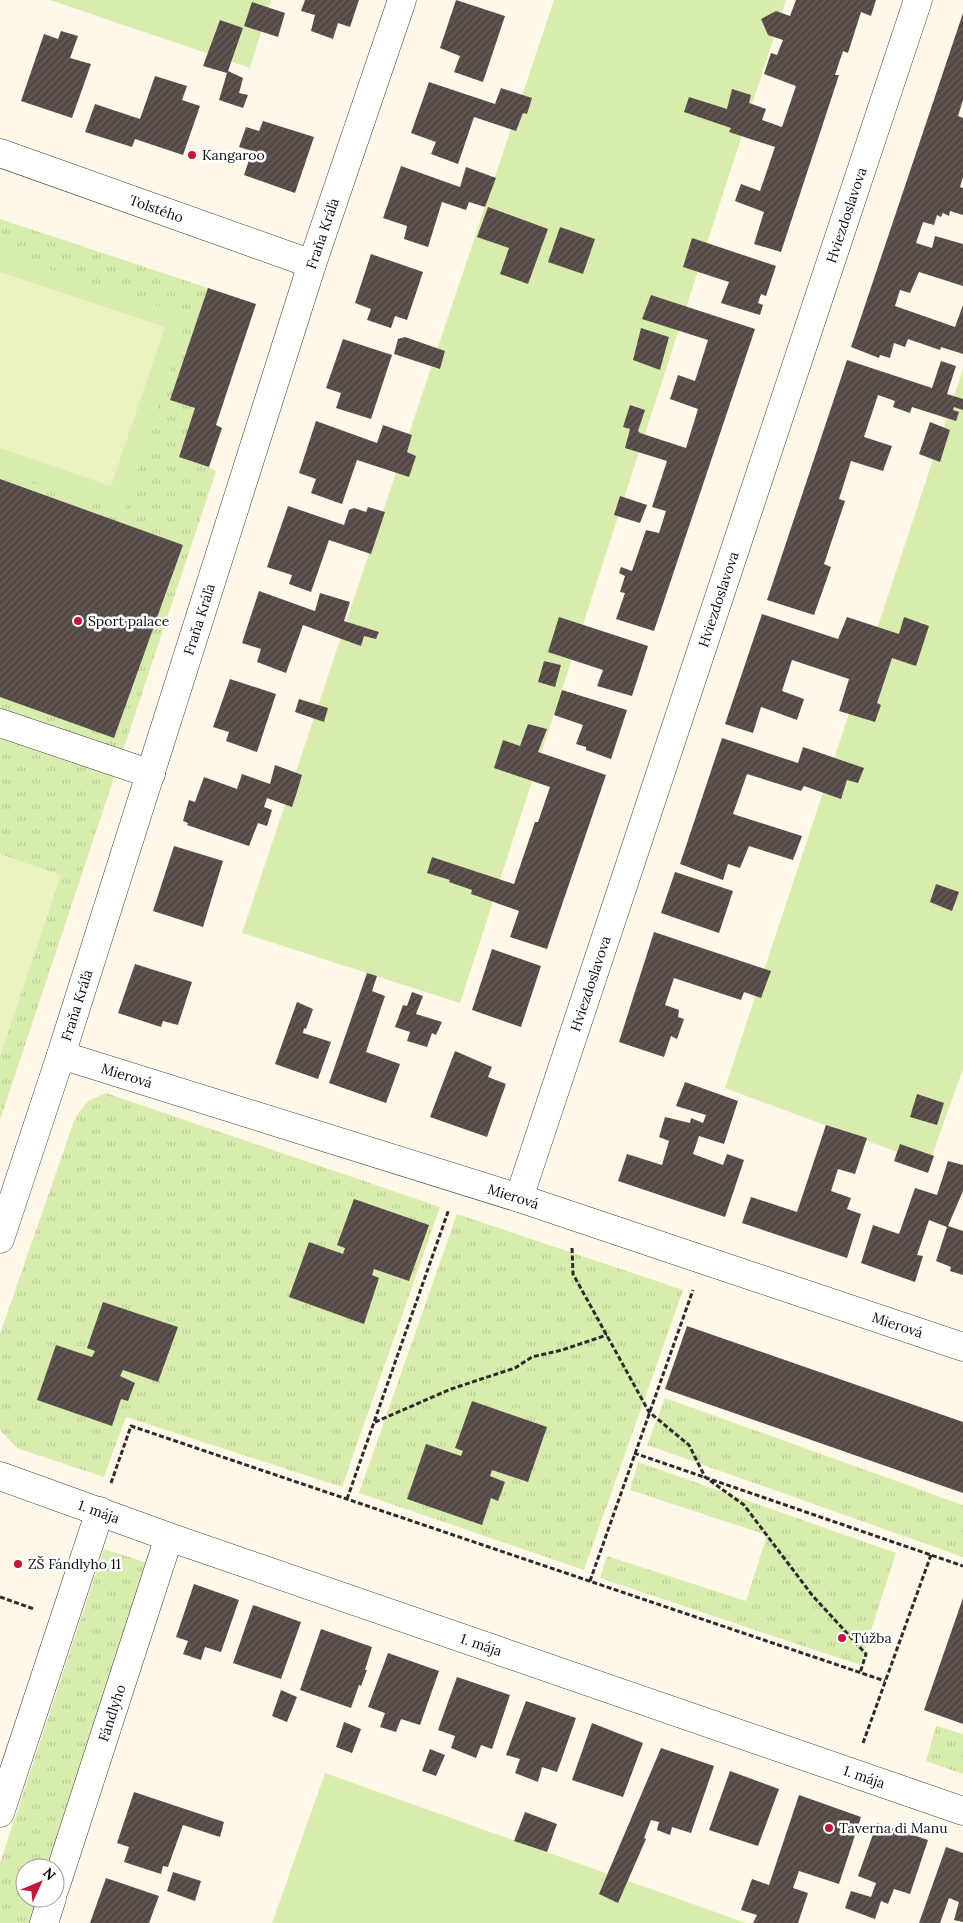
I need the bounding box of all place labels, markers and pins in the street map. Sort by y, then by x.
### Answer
place label: Kangaroo [202,146,265,164]
marker: Kangaroo [186,149,198,161]
place label: Sport palace [88,612,170,630]
marker: Sport palace [72,615,84,627]
place label: ZŠ Fándlyho 11 [28,1555,121,1573]
marker: ZŠ Fándlyho 11 [12,1558,24,1570]
place label: Túžba [852,1629,892,1647]
marker: Túžba [836,1632,848,1644]
place label: Taverna di Manu [839,1819,948,1837]
marker: Taverna di Manu [823,1822,835,1834]

